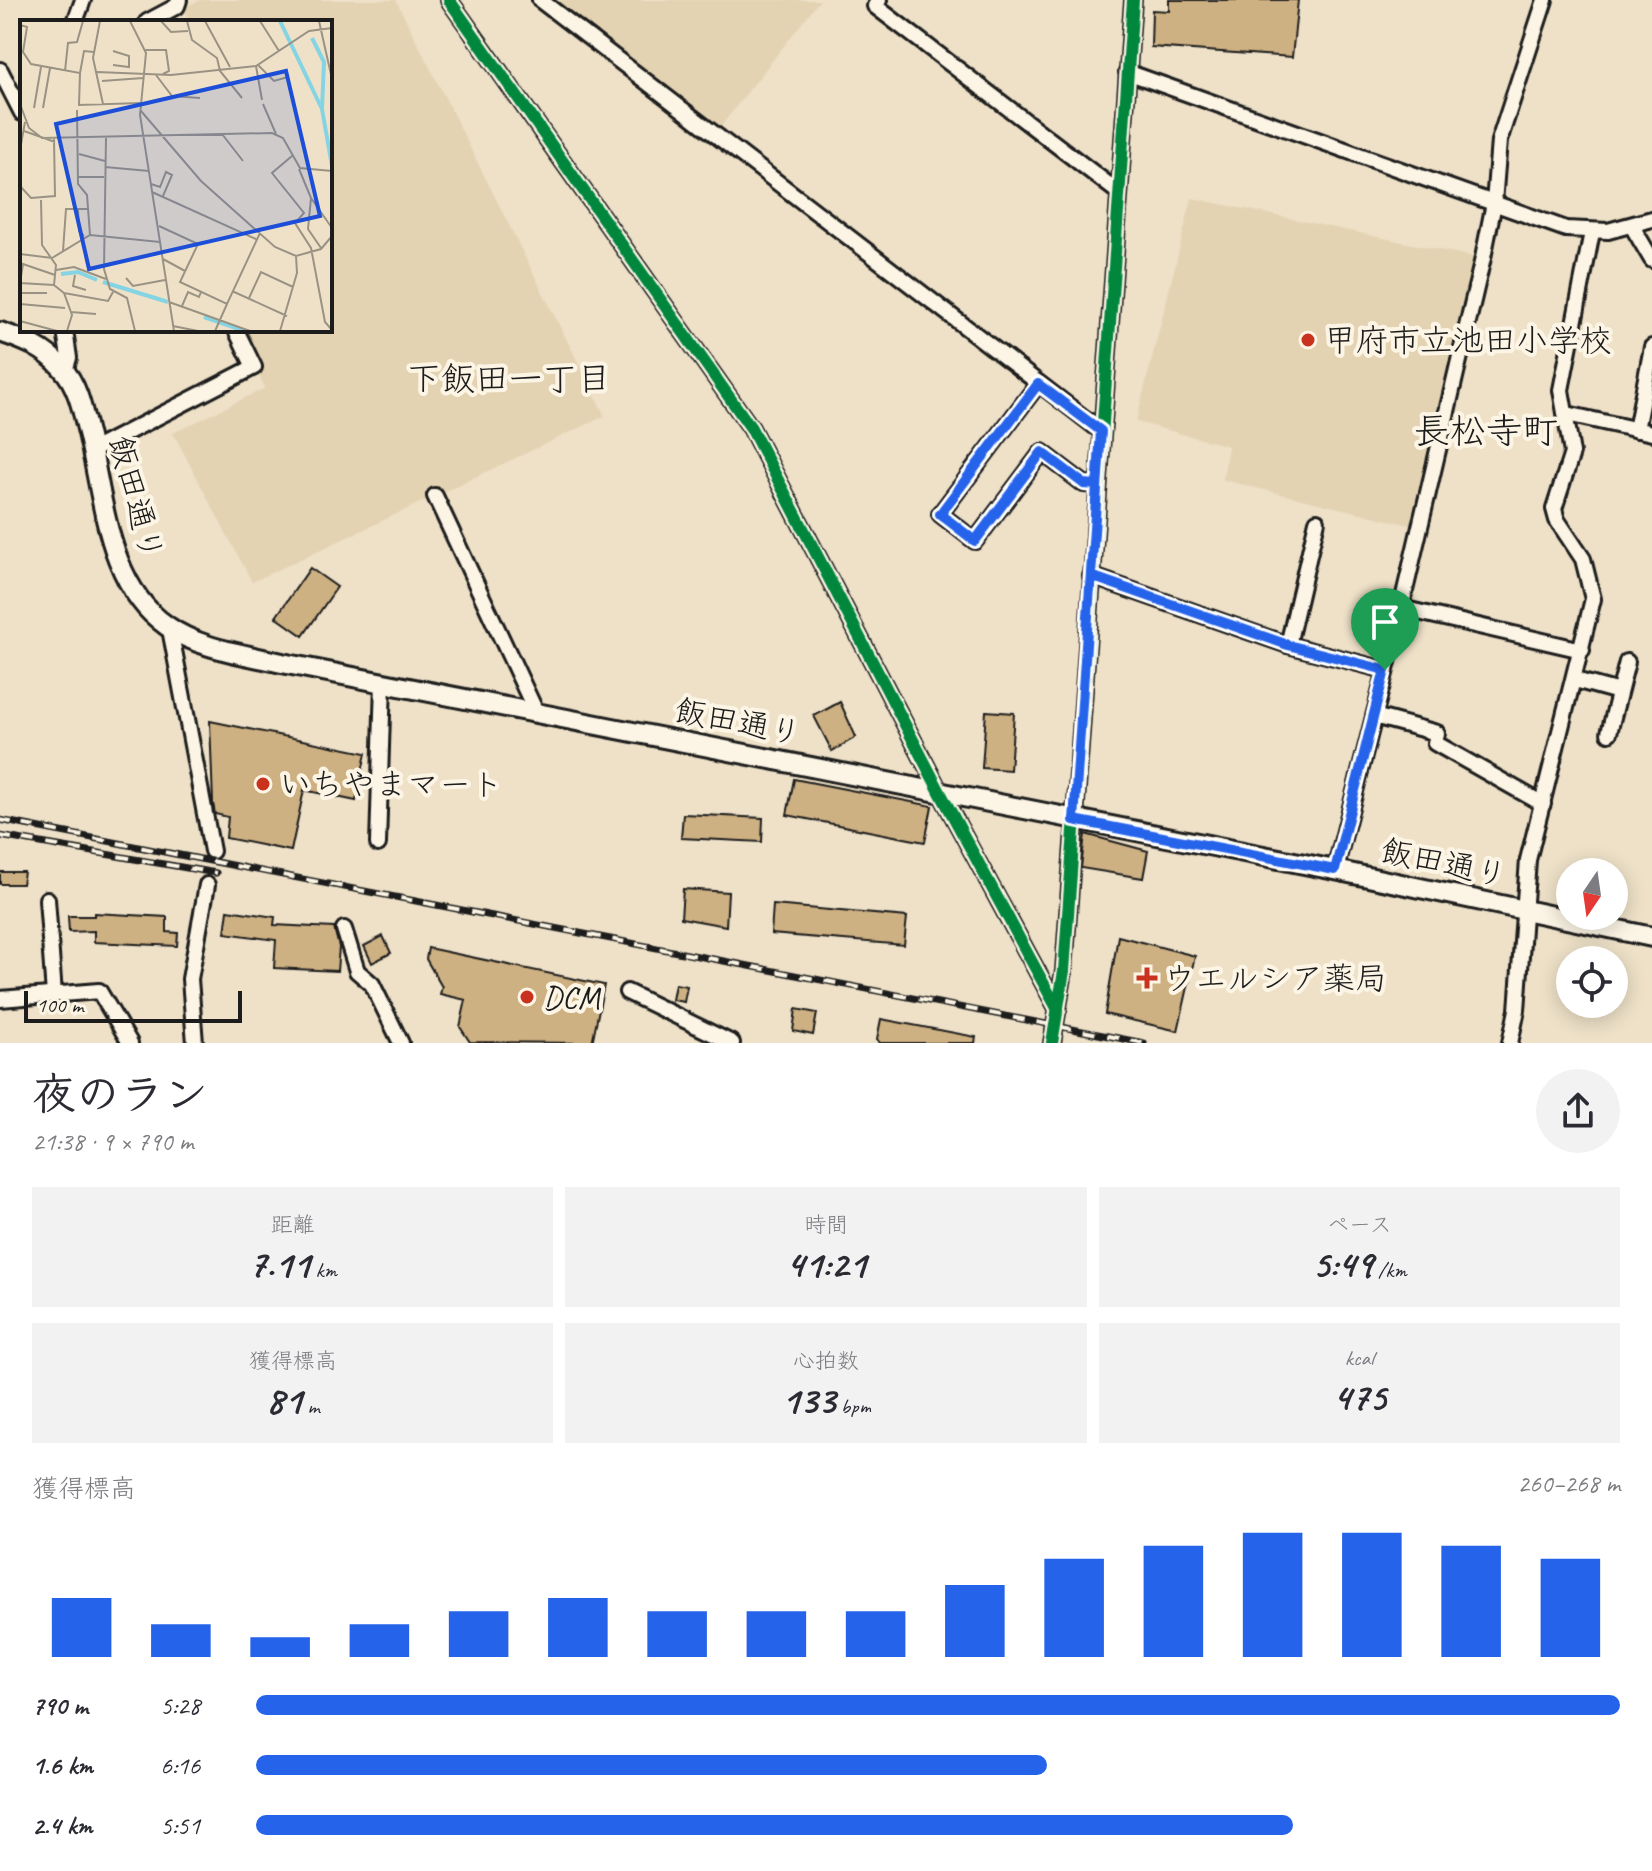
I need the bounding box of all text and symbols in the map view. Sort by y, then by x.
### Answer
inset map [20,20,332,332]
place label: 甲府市立池田小学校 [1324,320,1612,361]
marker: 甲府市立池田小学校 [1299,331,1317,349]
district label: 下飯田一丁目 [407,357,611,400]
district label: 長松寺町 [1414,408,1558,454]
street label: 飯田通り [100,431,172,565]
pin [1351,588,1419,670]
icon: arrive [1363,600,1407,644]
street label: 飯田通り [671,690,805,754]
place label: いちやまマート [279,764,503,805]
marker: いちやまマート [254,775,272,793]
street label: 飯田通り [1377,830,1511,896]
north arrow [1556,858,1628,930]
map controls [1556,858,1628,1018]
button: locate [1556,946,1628,1018]
place label: ウエルシア薬局 [1163,958,1387,999]
marker: ウエルシア薬局 [1138,969,1156,987]
place label: DCM [543,977,602,1018]
scale bar [24,987,242,1023]
marker: DCM [518,988,536,1006]
text: 100 m [36,991,83,1019]
text: 夜のラン [32,1067,208,1122]
button: share [1536,1069,1620,1153]
text: 21:38 · 9 × 790 m [32,1125,193,1158]
text: 距離 [271,1211,315,1239]
text: 時間 [804,1211,848,1239]
text: ペース [1327,1211,1392,1239]
text: 7.11 [248,1239,310,1289]
text: 41:21 [786,1239,866,1289]
text: 5:49 [1312,1239,1373,1289]
text: km [310,1256,337,1284]
text: /km [1373,1256,1407,1284]
text: kcal [1345,1344,1374,1372]
text: 獲得標高 [249,1347,337,1375]
text: 心拍数 [793,1347,859,1375]
text: 475 [1333,1372,1386,1422]
text: 81 [266,1375,302,1425]
text: 133 [781,1375,835,1425]
text: m [302,1392,319,1420]
text: bpm [835,1392,871,1420]
text: 260–268 m [1517,1467,1620,1500]
text: 獲得標高 [32,1472,136,1505]
text: 790 m [32,1689,88,1722]
text: 5:28 [160,1689,200,1722]
text: 1.6 km [32,1749,93,1782]
text: 6:16 [160,1749,200,1782]
text: 2.4 km [32,1809,92,1842]
text: 5:51 [160,1809,200,1842]

